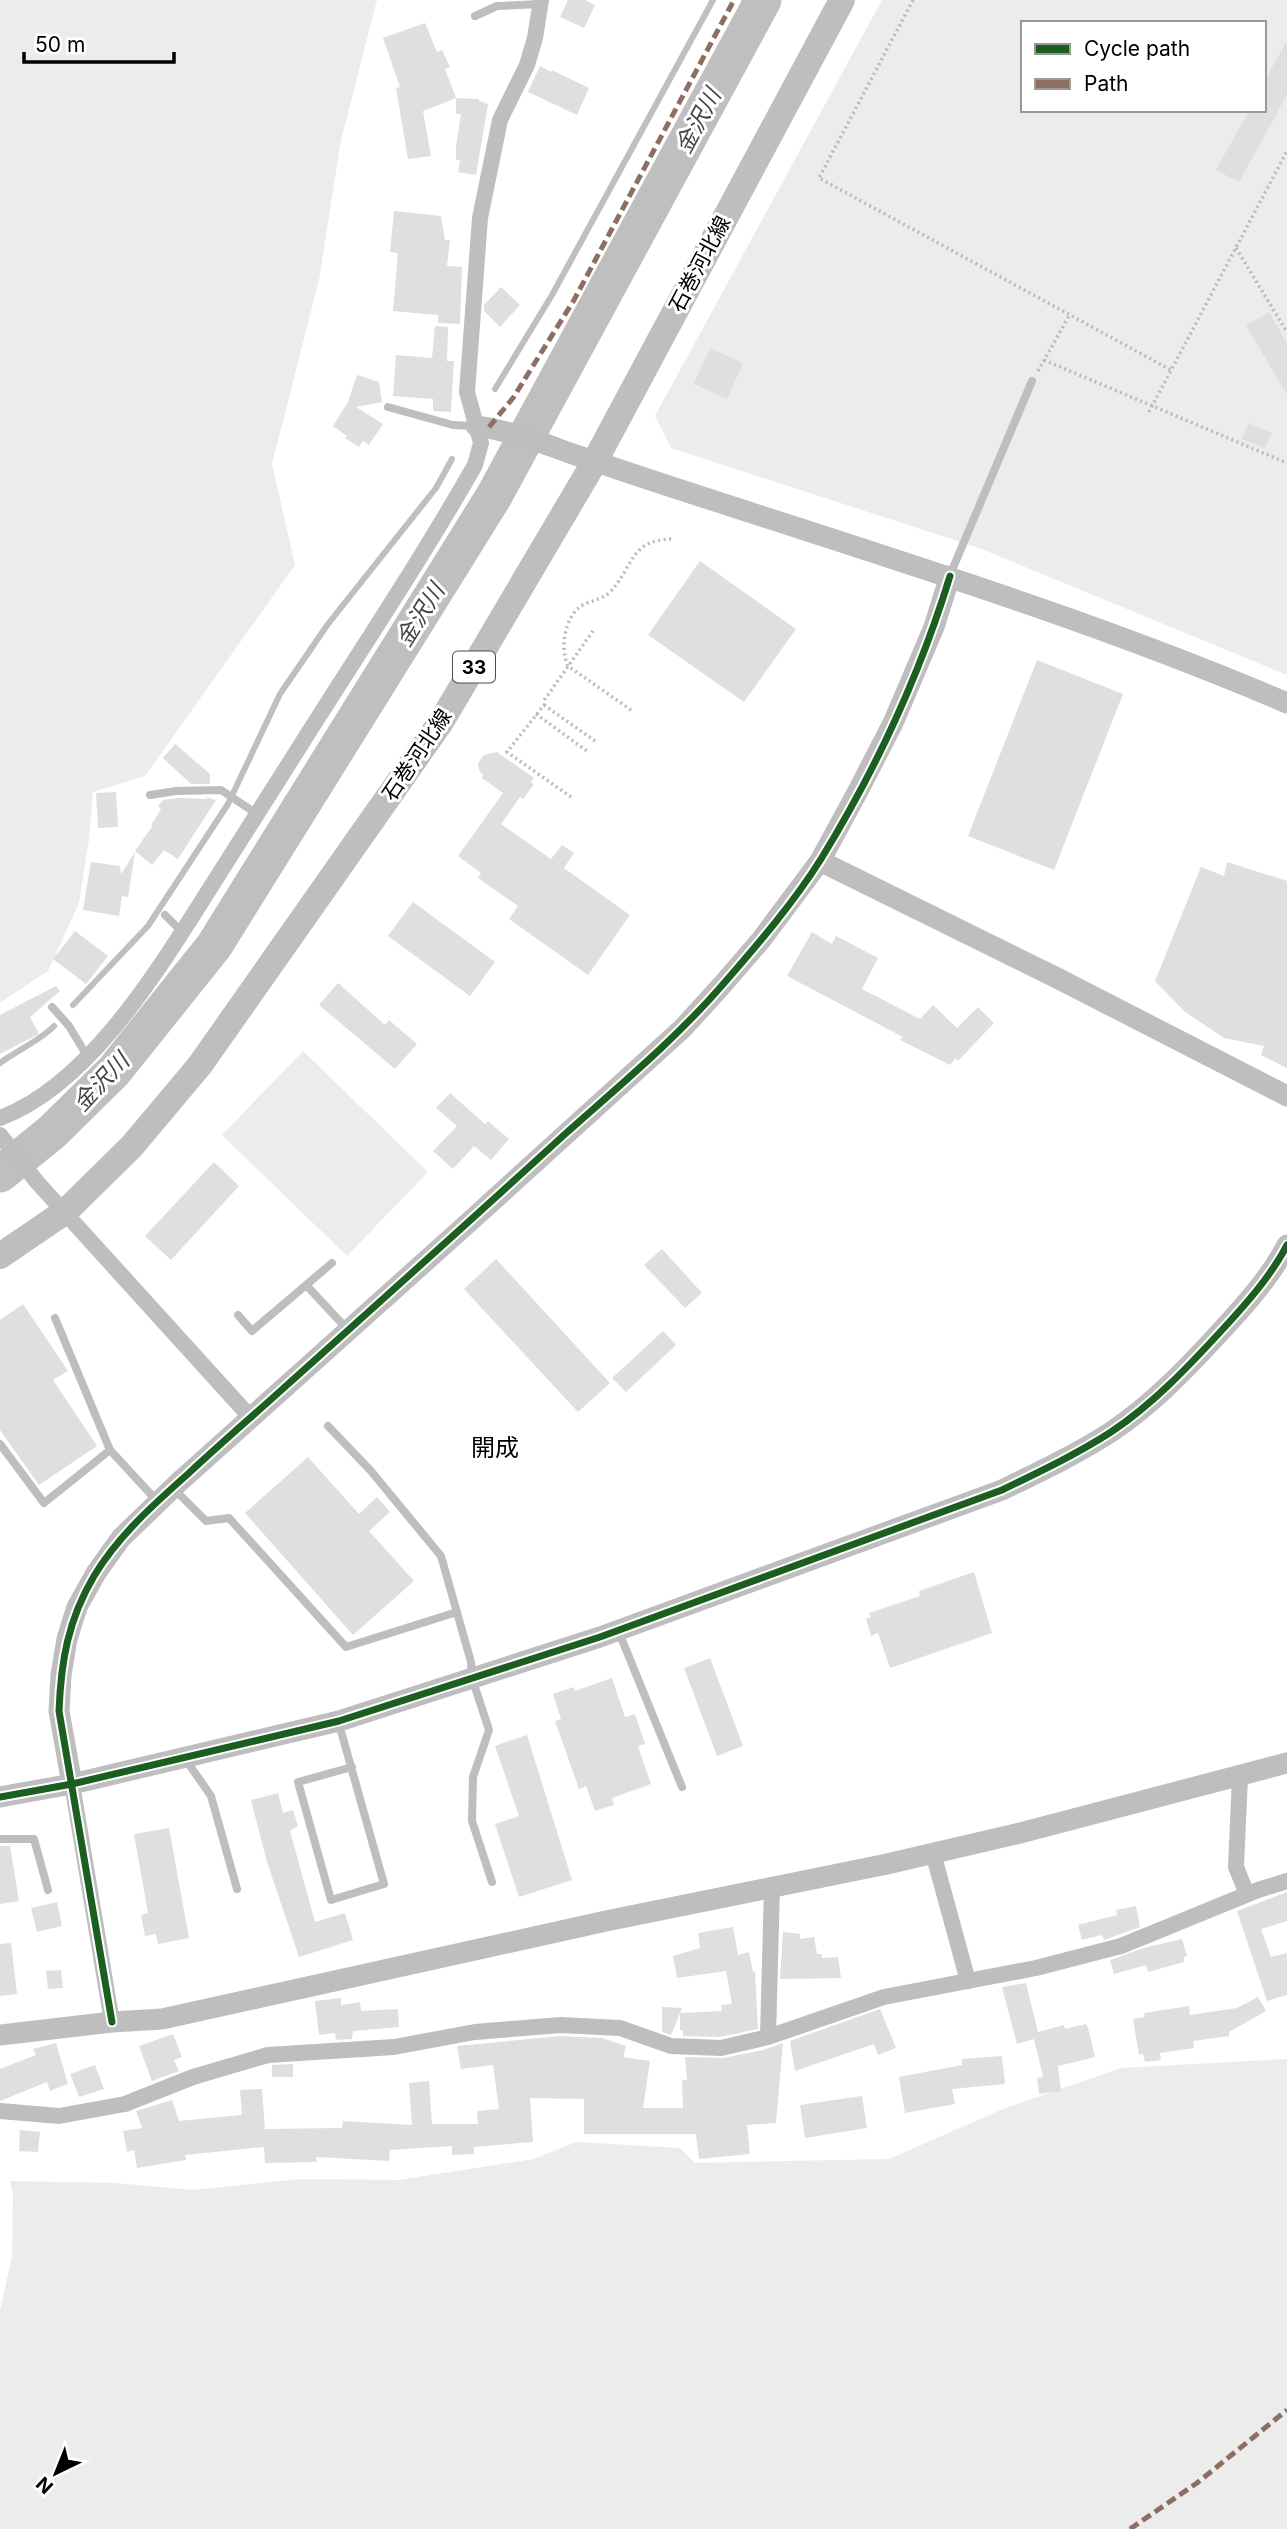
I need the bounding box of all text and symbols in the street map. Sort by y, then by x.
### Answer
scale bar [24,21,175,65]
legend [1021,21,1266,112]
text: 50 m [35,32,85,57]
text: Cycle path [1084,36,1190,61]
text: Path [1084,71,1129,96]
water label: 金沢川 [669,81,728,158]
street label: 石巻河北線 [664,212,735,316]
water label: 金沢川 [390,576,452,652]
road number: 33 [453,652,495,682]
street label: 石巻河北線 [377,704,456,805]
water label: 金沢川 [67,1045,137,1117]
district label: 開成 [471,1433,519,1462]
north arrow [21,2438,91,2508]
text: N [32,2472,58,2498]

